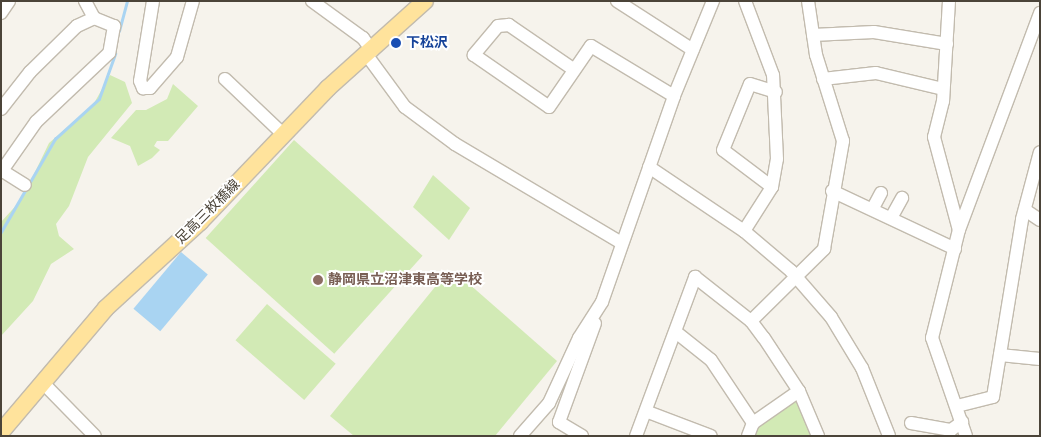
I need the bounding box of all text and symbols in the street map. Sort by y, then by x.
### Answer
place label: 下松沢 [406,35,448,51]
marker: 下松沢 [390,37,402,49]
street label: 足高三枚橋線 [172,176,244,248]
place label: 静岡県立沼津東高等学校 [328,272,482,288]
marker: 静岡県立沼津東高等学校 [312,274,324,286]

